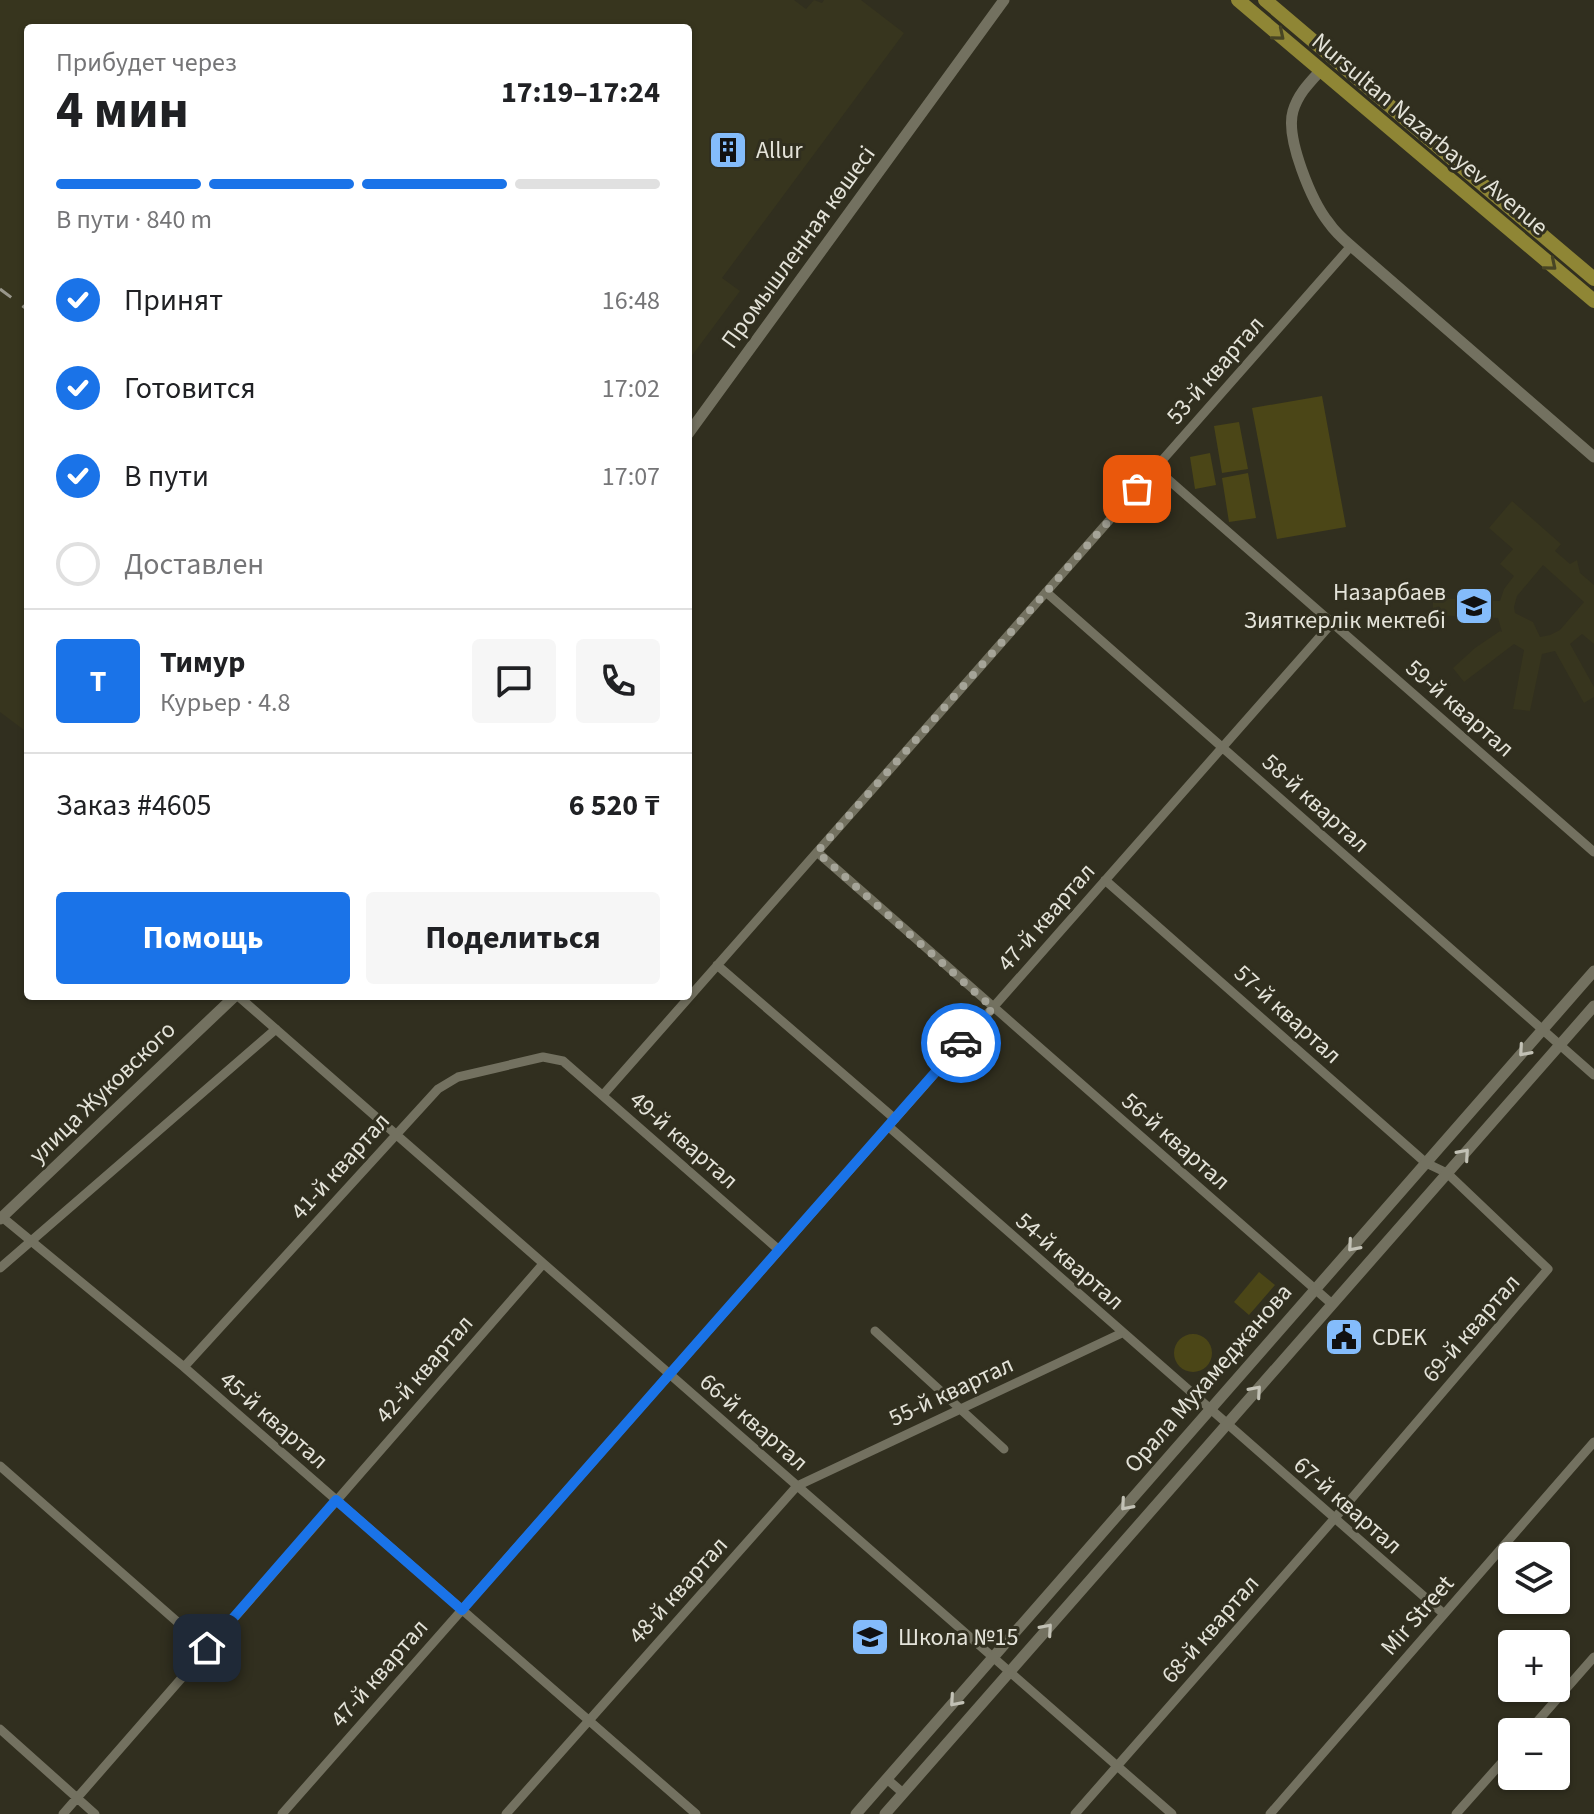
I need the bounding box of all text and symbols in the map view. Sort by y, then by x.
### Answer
one-way arrow [1270,25,1285,40]
street label: Nursultan Nazarbayev Avenue [1304,25,1556,244]
text: Прибудет через [56,44,237,81]
text: 17:19–17:24 [501,71,660,114]
text: 4 мин [56,74,189,148]
building icon: Allur [707,129,749,171]
place label: Allur [756,133,803,168]
street label: Промышленная көшесі [713,139,884,356]
text: В пути · 840 m [56,201,212,238]
one-way arrow [1542,255,1556,270]
icon: check [56,278,100,322]
text: Принят [124,279,223,322]
text: 16:48 [602,282,660,319]
street label: 53-й квартал [1158,308,1273,432]
icon: check [56,366,100,410]
text: Готовится [124,367,256,410]
text: 17:02 [602,370,660,407]
icon: check [56,454,100,498]
text: В пути [124,455,209,498]
pin [1103,455,1171,523]
text: 17:07 [602,458,660,495]
icon: bag [1115,467,1159,511]
text: Доставлен [124,543,264,586]
place label: Назарбаев Зияткерлік мектебі [1244,575,1446,638]
school or university icon: Назарбаев Зияткерлік мектебі [1453,585,1495,627]
button: chat [472,639,556,723]
button: phone [576,639,660,723]
text: Тимур [160,641,246,684]
street label: 59-й квартал [1398,651,1522,766]
text: Т [90,660,106,703]
text: Курьер · 4.8 [160,684,290,721]
street label: 58-й квартал [1254,745,1377,861]
text: Заказ #4605 [56,784,212,827]
text: 6 520 ₸ [569,784,660,827]
street label: 47-й квартал [989,855,1104,979]
button: Помощь [56,892,350,984]
button: Поделиться [366,892,660,984]
street label: 57-й квартал [1226,956,1349,1072]
courier [921,1003,1001,1083]
street label: улица Жуковского [21,1013,184,1172]
icon: car [939,1021,983,1065]
one-way arrow [1519,1041,1534,1056]
street label: 49-й квартал [622,1083,746,1198]
street label: 56-й квартал [1114,1084,1238,1199]
street label: 41-й квартал [282,1105,398,1228]
one-way arrow [1454,1148,1469,1163]
street label: 54-й квартал [1008,1204,1132,1319]
one-way arrow [1348,1237,1362,1252]
street label: 69-й квартал [1414,1266,1529,1390]
street label: Орала Мухамеджанова [1116,1276,1301,1481]
street label: 42-й квартал [367,1307,482,1431]
public building icon: CDEK [1323,1316,1365,1358]
place label: CDEK [1372,1320,1427,1355]
street label: 55-й квартал [883,1347,1019,1436]
street label: 45-й квартал [212,1363,336,1478]
street label: 66-й квартал [692,1365,816,1480]
one-way arrow [1246,1386,1260,1401]
street label: 67-й квартал [1286,1448,1410,1563]
one-way arrow [1121,1496,1136,1510]
street label: 48-й квартал [620,1529,736,1652]
map controls [1498,1542,1570,1790]
button: layers [1498,1542,1570,1614]
street label: 68-й квартал [1153,1567,1268,1691]
street label: Mir Street [1372,1567,1462,1663]
street label: 47-й квартал [322,1611,437,1735]
pin [173,1614,241,1682]
school or university icon: Школа №15 [849,1616,891,1658]
place label: Школа №15 [898,1620,1018,1655]
one-way arrow [1038,1624,1052,1639]
icon: home [185,1626,229,1670]
button: + [1498,1630,1570,1702]
one-way arrow [950,1691,964,1706]
button: − [1498,1718,1570,1790]

